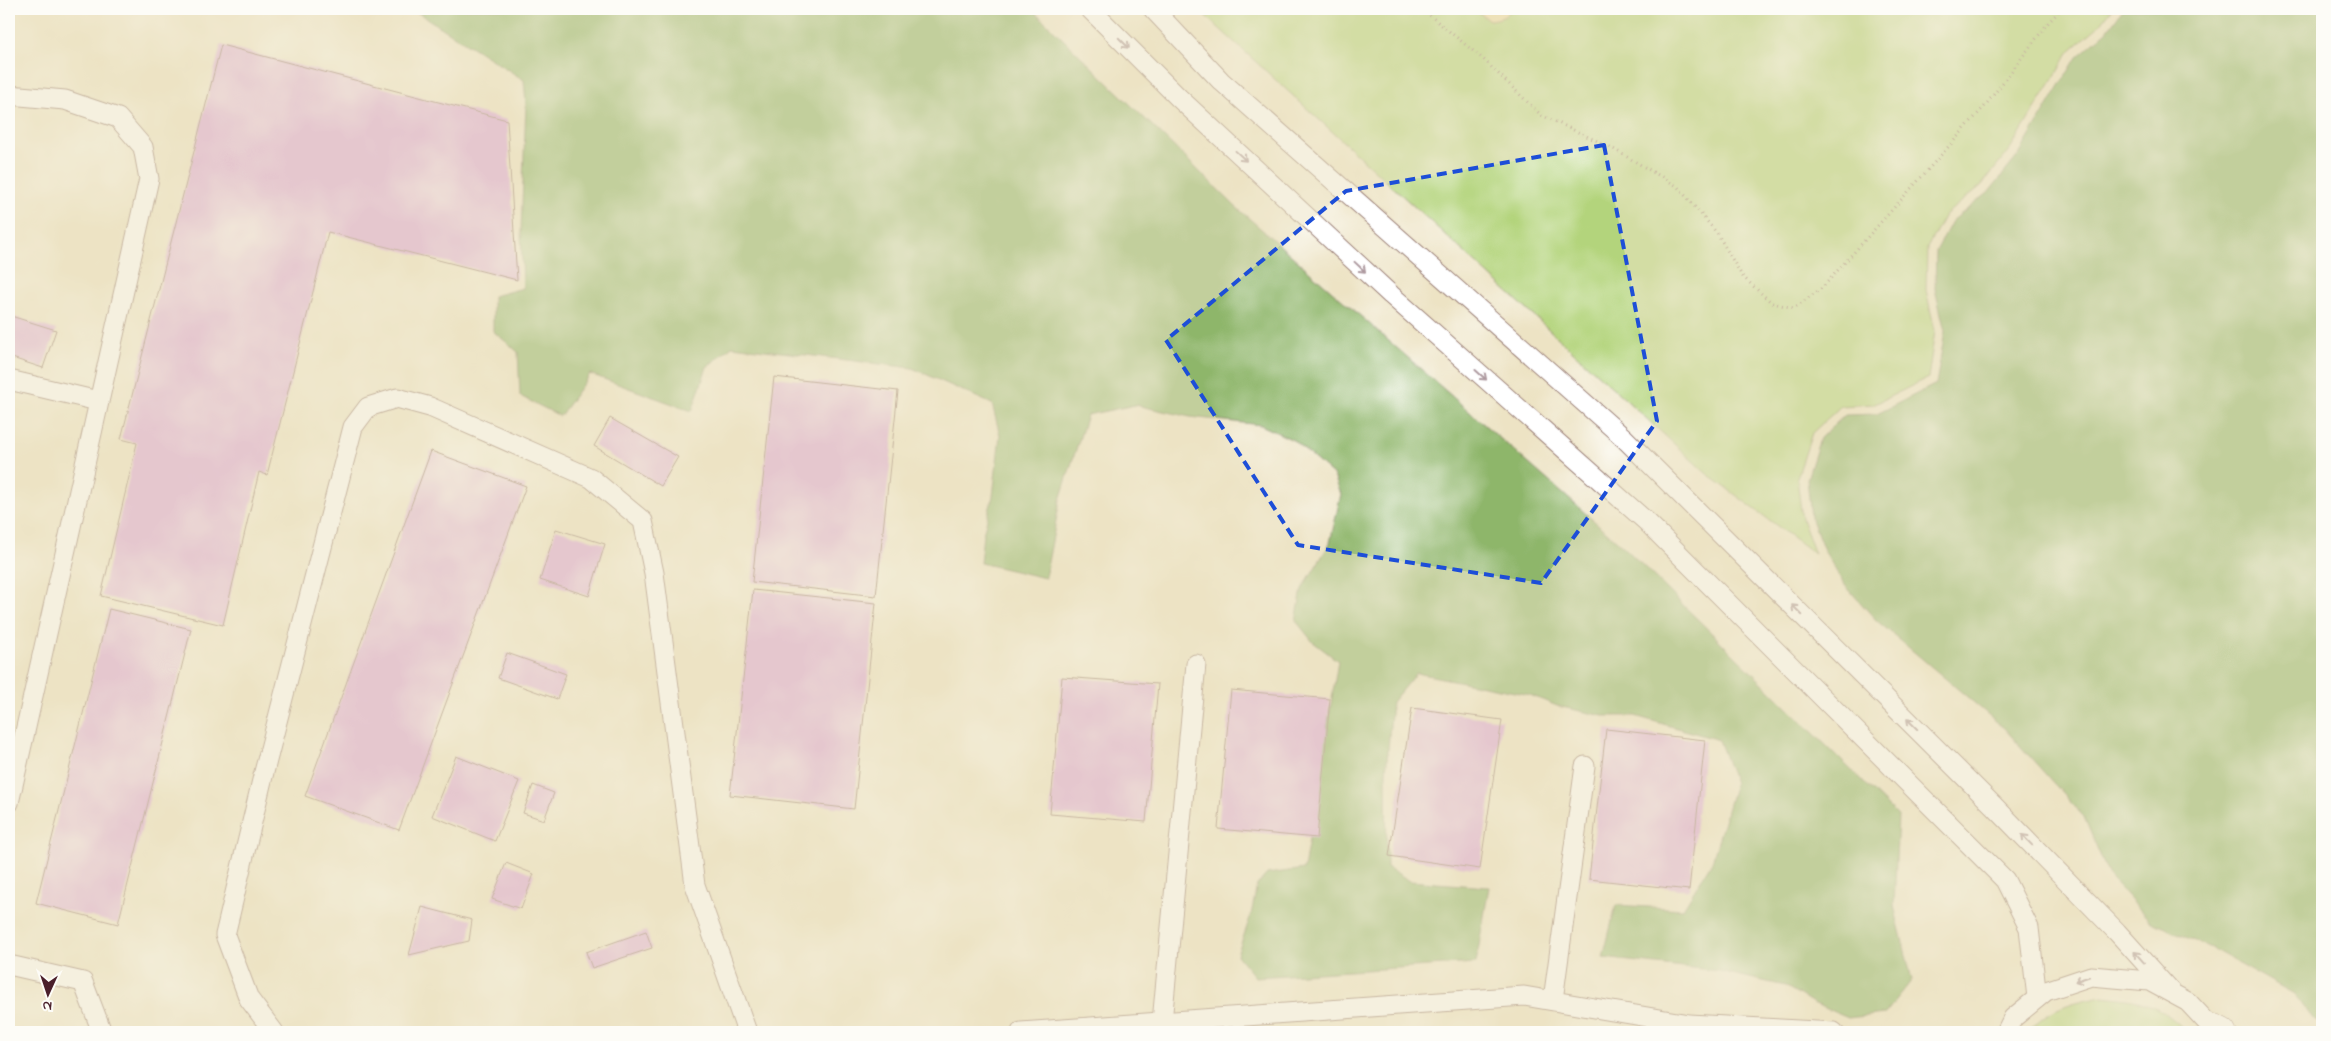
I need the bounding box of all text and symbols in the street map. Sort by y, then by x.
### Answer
one-way arrow [1118,37,1130,49]
one-way arrow [1235,150,1248,162]
one-way arrow [1354,261,1367,273]
one-way arrow [1475,369,1488,381]
one-way arrow [1791,604,1803,616]
one-way arrow [1906,718,1918,731]
one-way arrow [2021,833,2033,846]
one-way arrow [2133,950,2145,963]
north arrow [22,968,72,1018]
one-way arrow [2075,975,2090,984]
text: N [42,995,53,1016]

